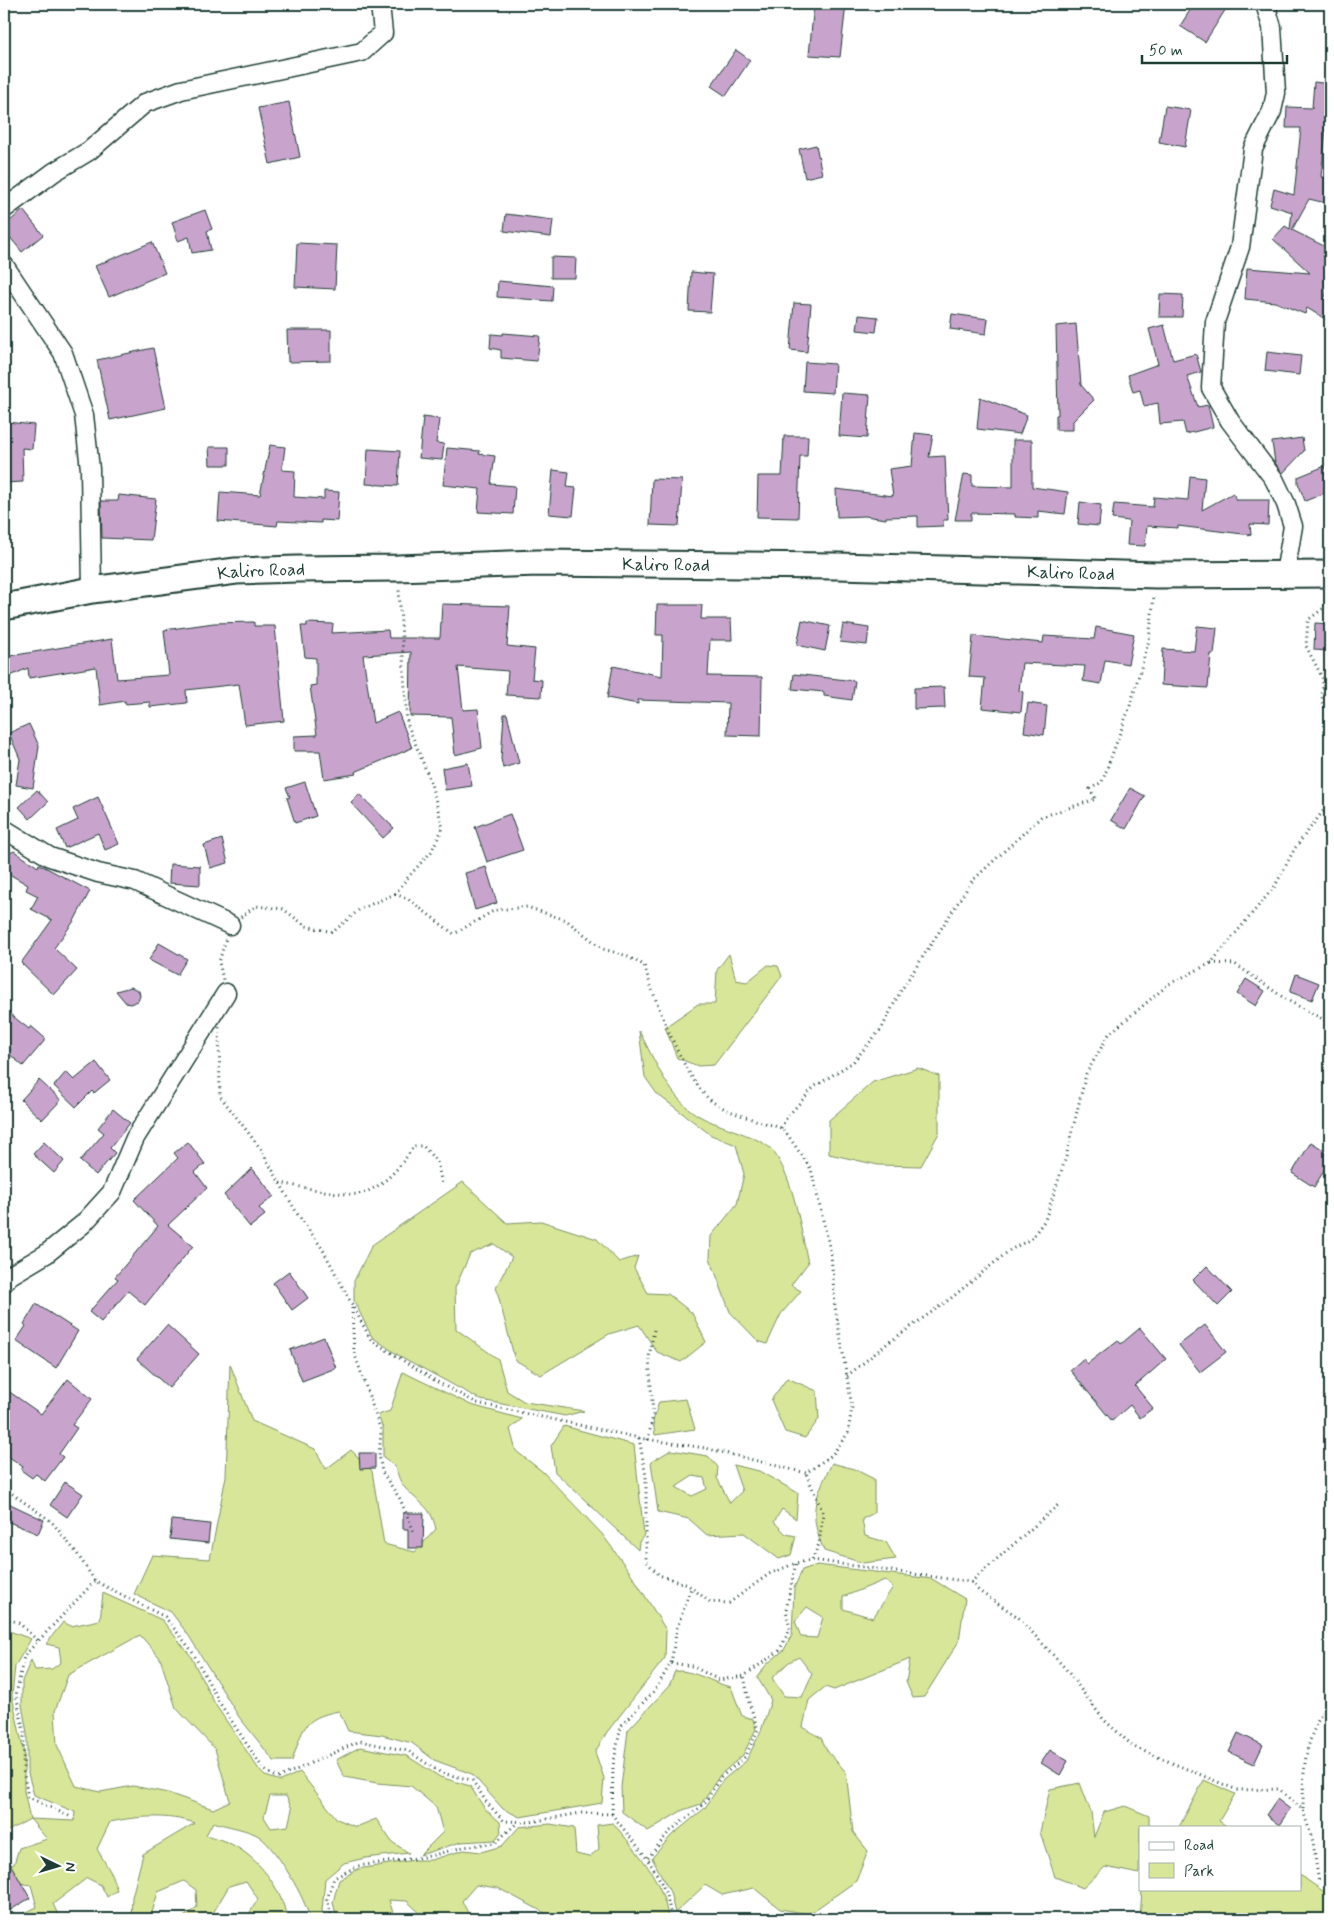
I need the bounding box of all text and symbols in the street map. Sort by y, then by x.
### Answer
scale bar [1142,32,1286,64]
text: 50 m [1149,41,1183,61]
street label: Kaliro Road [622,553,710,578]
street label: Kaliro Road [216,558,305,586]
street label: Kaliro Road [1027,560,1115,587]
legend [1139,1826,1302,1890]
text: Road [1184,1836,1214,1856]
north arrow [32,1840,82,1890]
text: N [61,1862,79,1872]
text: Park [1184,1862,1214,1882]

